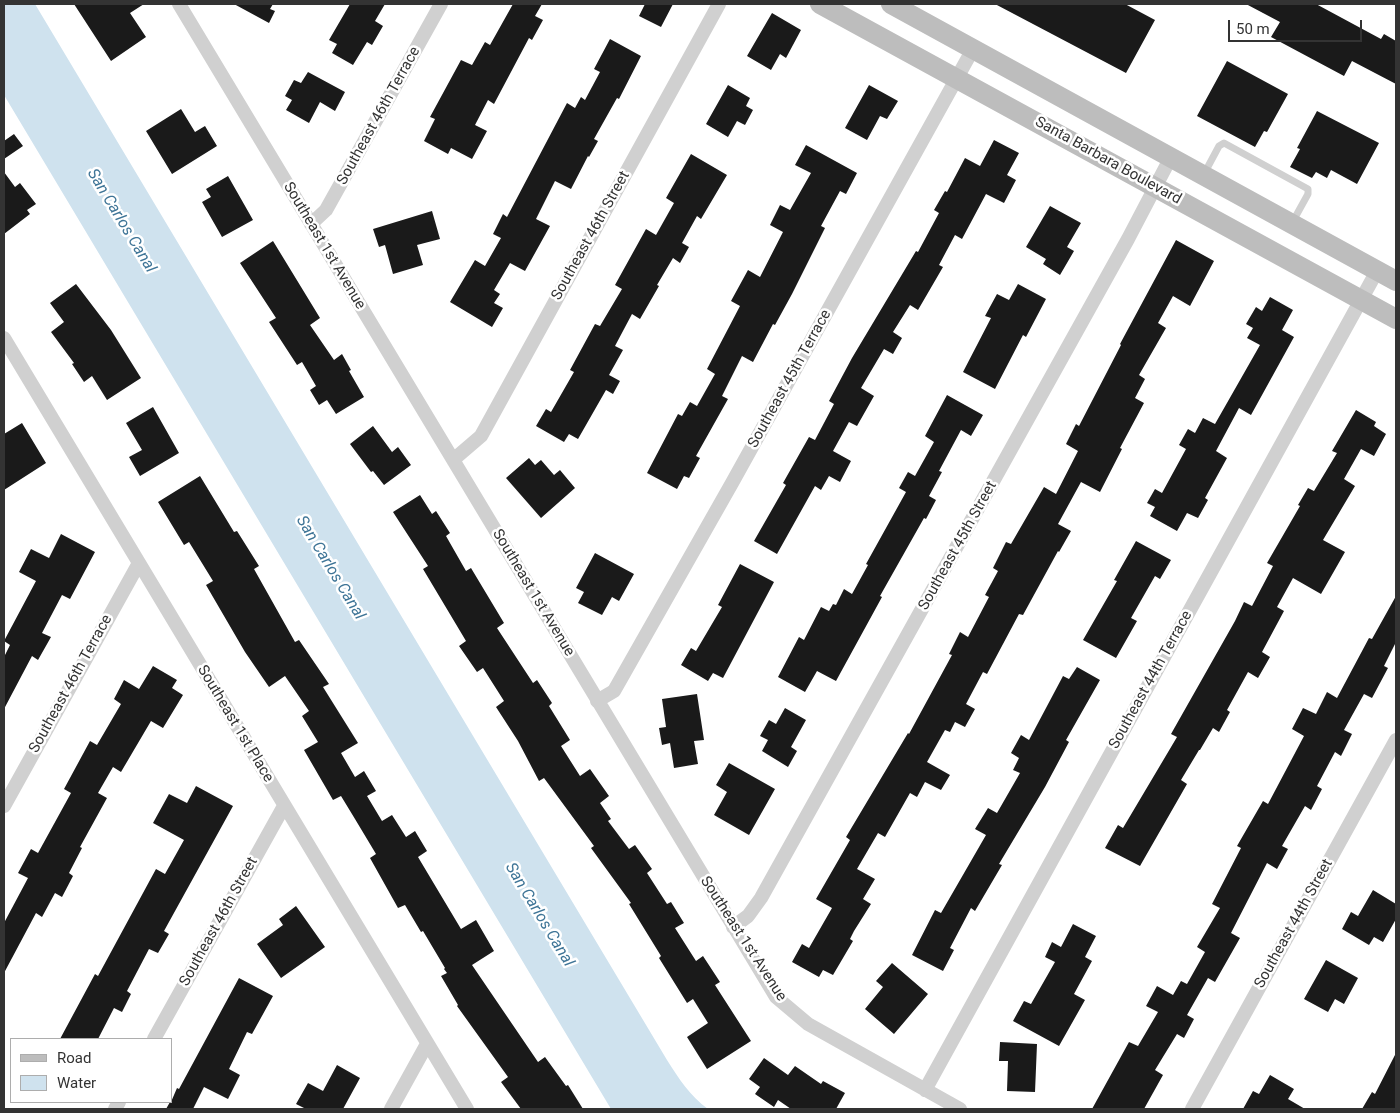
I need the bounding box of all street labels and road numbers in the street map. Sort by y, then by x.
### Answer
street label: Southeast 46th Terrace [334,44,424,188]
street label: Santa Barbara Boulevard [1032,113,1184,209]
street label: Southeast 46th Street [548,168,634,304]
street label: Southeast 1st Avenue [279,179,369,313]
street label: Southeast 45th Terrace [745,307,835,451]
street label: Southeast 45th Street [915,478,1001,614]
street label: Southeast 1st Avenue [488,526,578,660]
street label: Southeast 44th Terrace [1106,608,1196,752]
street label: Southeast 46th Terrace [26,612,116,756]
street label: Southeast 1st Place [193,662,277,786]
street label: Southeast 46th Street [176,854,262,990]
street label: Southeast 44th Street [1251,856,1337,992]
street label: Southeast 1st Avenue [696,873,790,1005]

